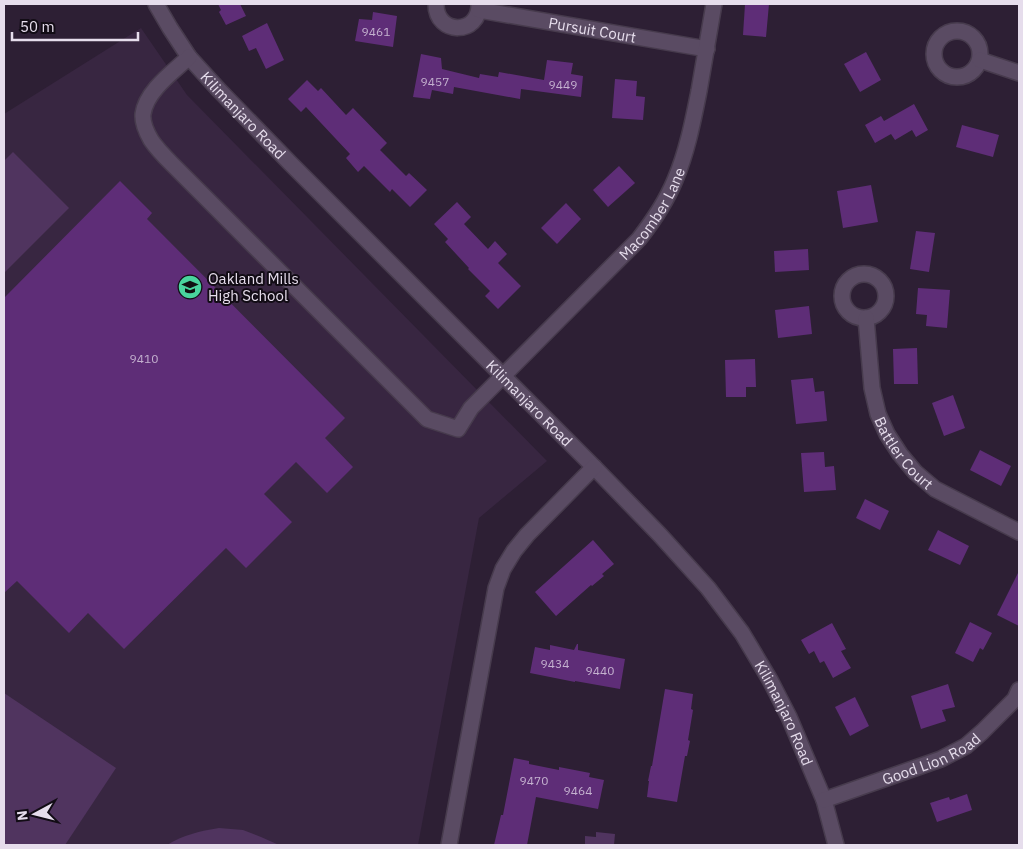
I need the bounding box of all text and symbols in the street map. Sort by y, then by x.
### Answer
scale bar [12,10,139,42]
street label: Pursuit Court [547,13,638,46]
text: 50 m [20,17,55,36]
house number: 9461 [362,24,390,39]
street label: Kilimanjaro Road [197,67,290,163]
house number: 9457 [421,74,449,89]
house number: 9449 [549,77,577,92]
street label: Macomber Lane [615,165,689,264]
place label: Oakland Mills High School [208,269,299,305]
school or university icon: Oakland Mills High School [177,274,203,300]
house number: 9410 [130,351,158,366]
street label: Kilimanjaro Road [483,356,577,450]
street label: Battler Court [871,413,937,493]
house number: 9434 [541,656,569,671]
street label: Kilimanjaro Road [751,657,818,768]
house number: 9440 [586,663,614,678]
street label: Good Lion Road [879,728,984,788]
house number: 9470 [520,773,548,788]
house number: 9464 [564,783,592,798]
north arrow [10,789,60,839]
text: N [13,809,32,822]

